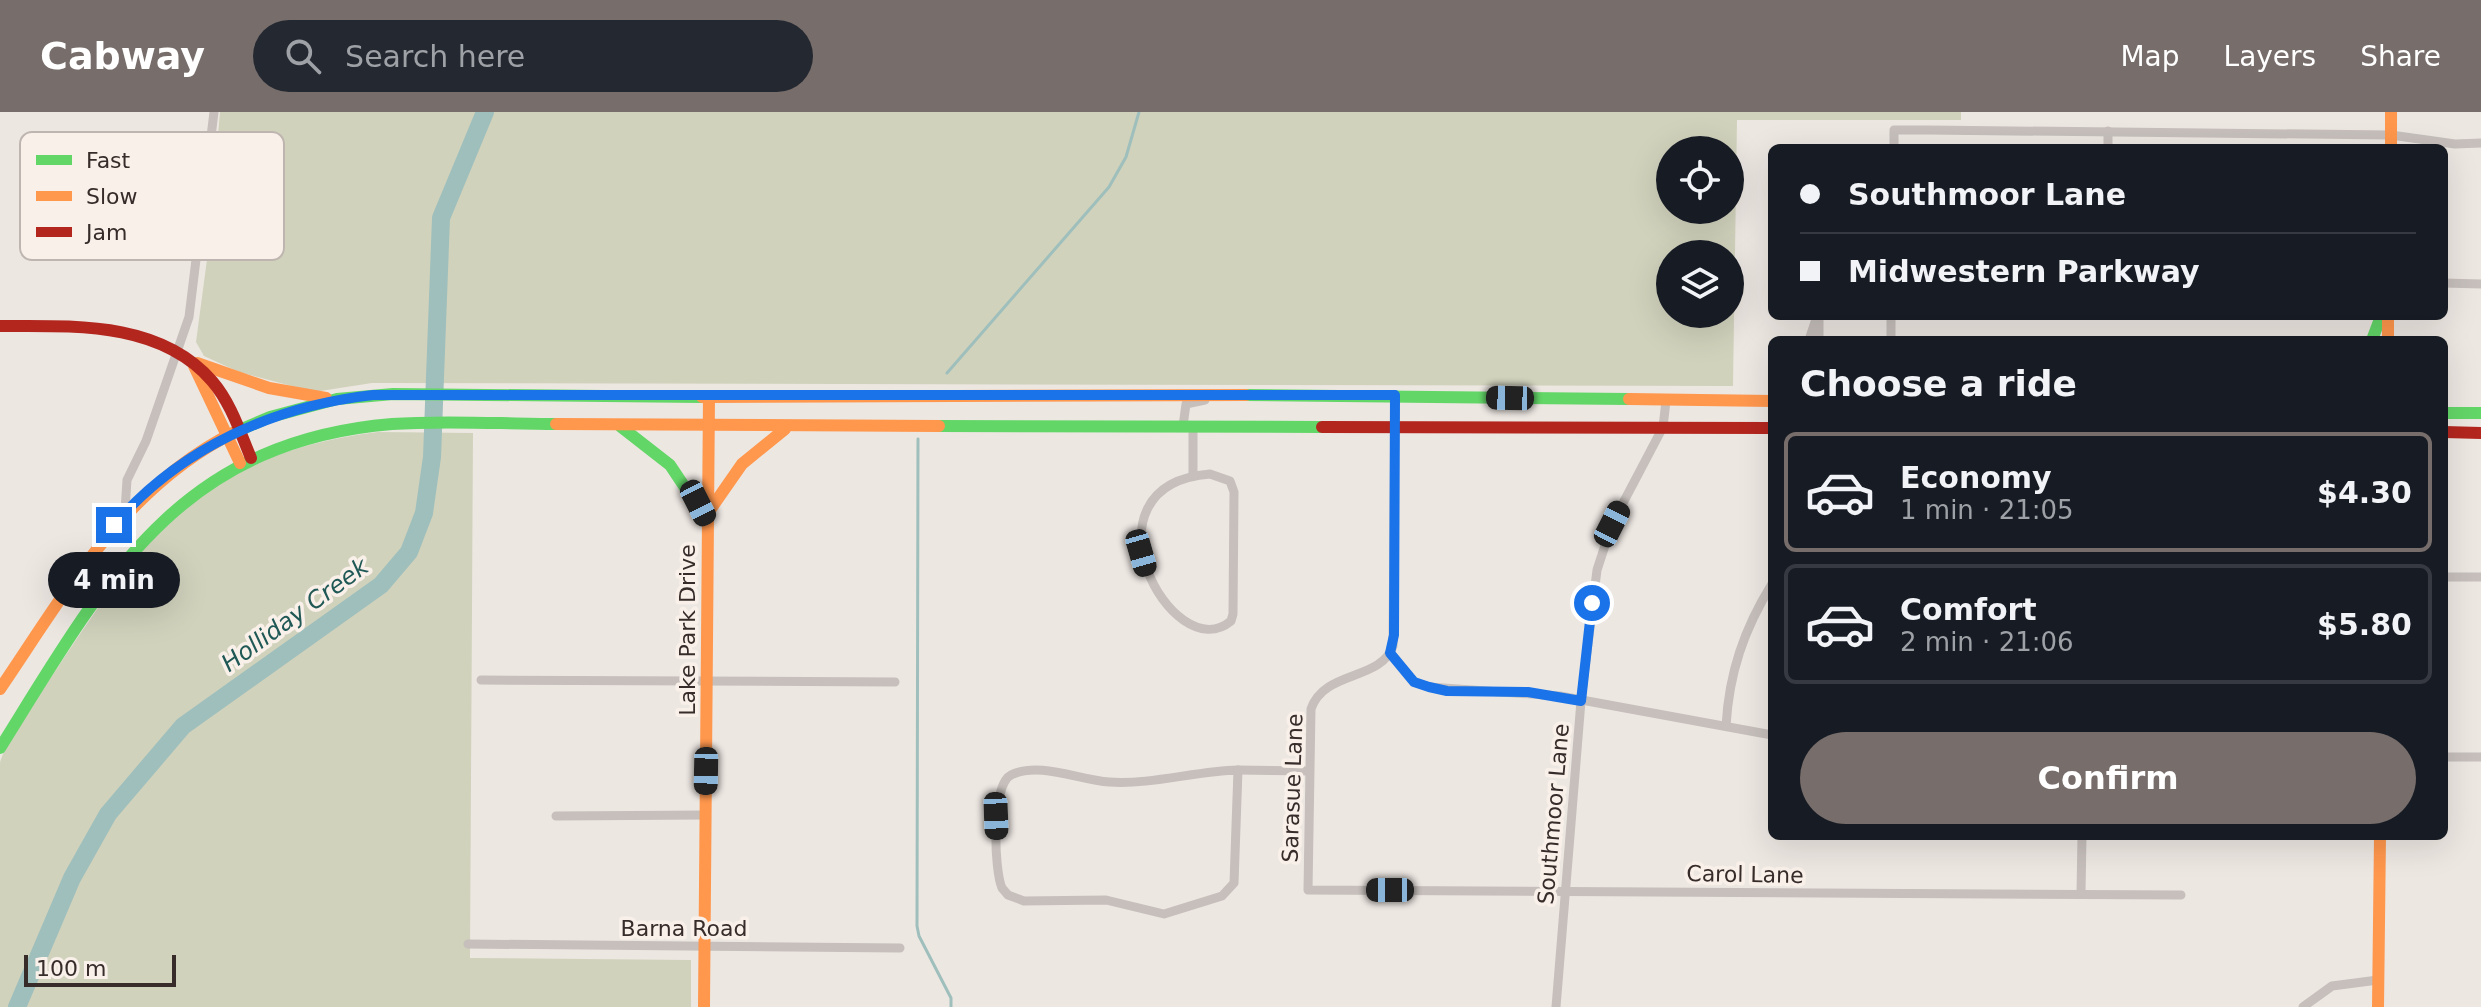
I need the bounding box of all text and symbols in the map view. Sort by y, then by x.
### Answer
search box [253,20,813,92]
text: Cabway [40,34,205,78]
icon: search [281,34,325,78]
text: Search here [345,39,525,74]
text: Map [2120,40,2180,73]
text: Layers [2224,40,2316,73]
text: Share [2360,40,2441,73]
legend [20,132,284,260]
map controls [1656,136,1744,328]
button: locate [1656,136,1744,224]
text: Fast [86,148,131,173]
text: Southmoor Lane [1848,177,2126,212]
text: Slow [86,184,138,209]
text: Jam [84,220,127,245]
button: layers [1656,240,1744,328]
text: Midwestern Parkway [1848,254,2200,289]
text: Choose a ride [1800,363,2077,404]
car [1486,386,1534,410]
icon: car [1804,456,1876,528]
text: Economy [1900,460,2052,495]
text: $4.30 [2317,475,2412,510]
car [676,476,720,530]
text: 1 min · 21:05 [1900,495,2074,525]
car [1590,497,1634,551]
route end [96,507,132,543]
car [1123,527,1159,579]
street label: Lake Park Drive [675,544,700,716]
water label: Holliday Creek [216,552,375,678]
callout: 4 min [48,553,180,609]
text: 4 min [73,565,155,595]
route start [1574,585,1610,621]
icon: car [1804,588,1876,660]
text: Comfort [1900,592,2037,627]
text: $5.80 [2317,607,2412,642]
text: 2 min · 21:06 [1900,627,2074,657]
street label: Sarasue Lane [1277,713,1308,863]
street label: Southmoor Lane [1533,723,1574,906]
button: Confirm [1800,732,2416,824]
car [694,747,718,795]
car [983,792,1009,840]
street label: Carol Lane [1686,861,1804,888]
car [1366,878,1414,902]
street label: Barna Road [621,916,747,941]
scale bar [24,951,176,987]
text: 100 m [36,956,106,981]

